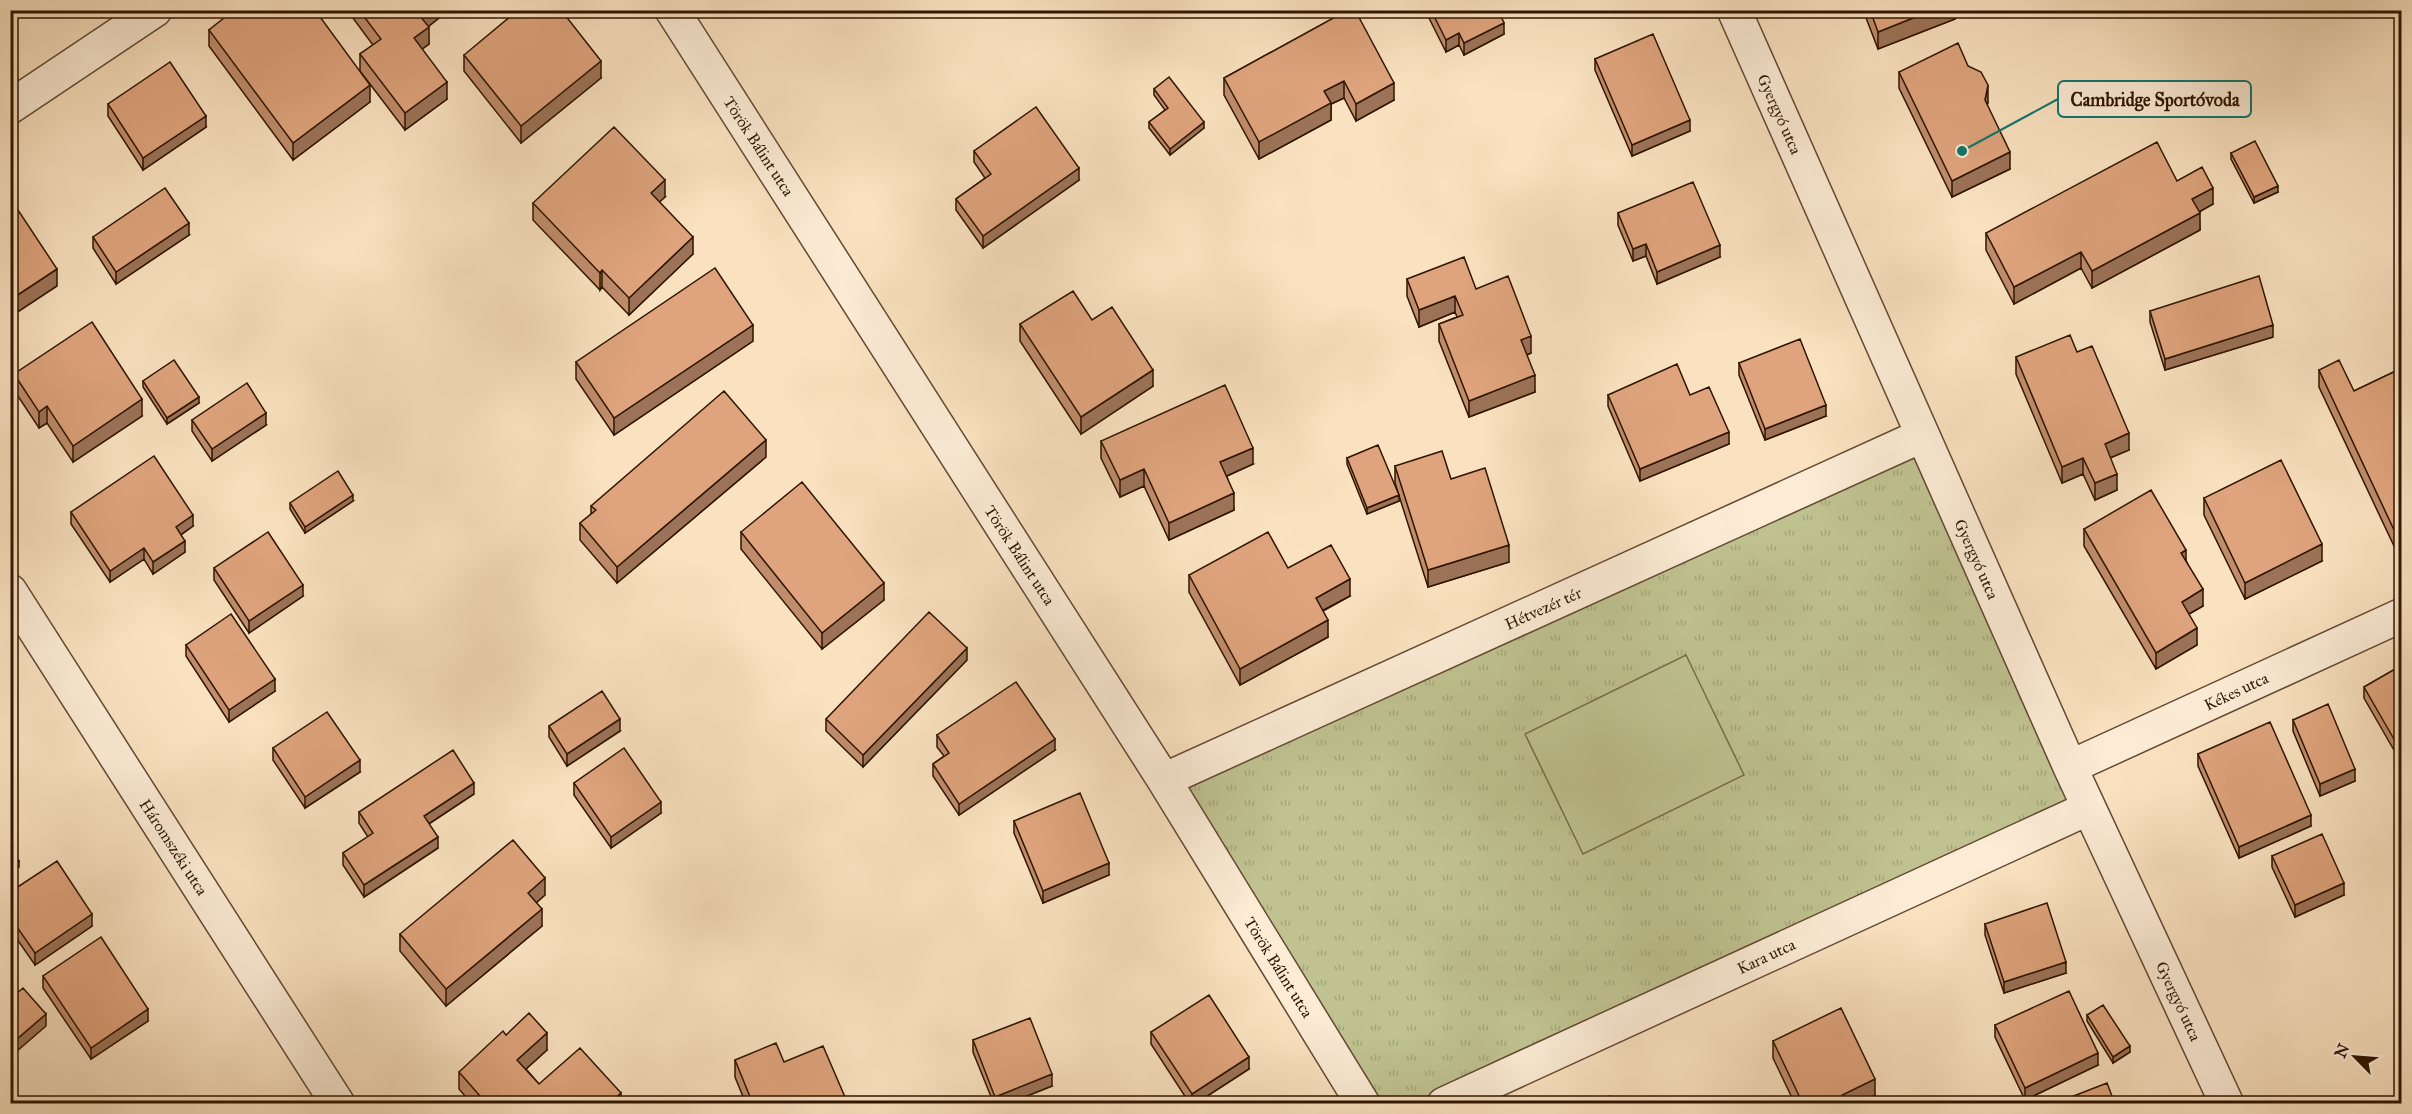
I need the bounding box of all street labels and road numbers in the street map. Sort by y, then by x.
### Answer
street label: Gyergyó utca [1752,71,1806,158]
street label: Török Bálint utca [719,93,798,200]
street label: Török Bálint utca [980,502,1059,609]
street label: Gyergyó utca [1949,516,2003,603]
street label: Hétvezér tér [1502,583,1585,634]
street label: Kékes utca [2201,668,2272,715]
street label: Háromszéki utca [135,796,212,899]
street label: Török Bálint utca [1240,913,1317,1021]
street label: Kara utca [1734,935,1799,978]
street label: Gyergyó utca [2151,958,2205,1045]

